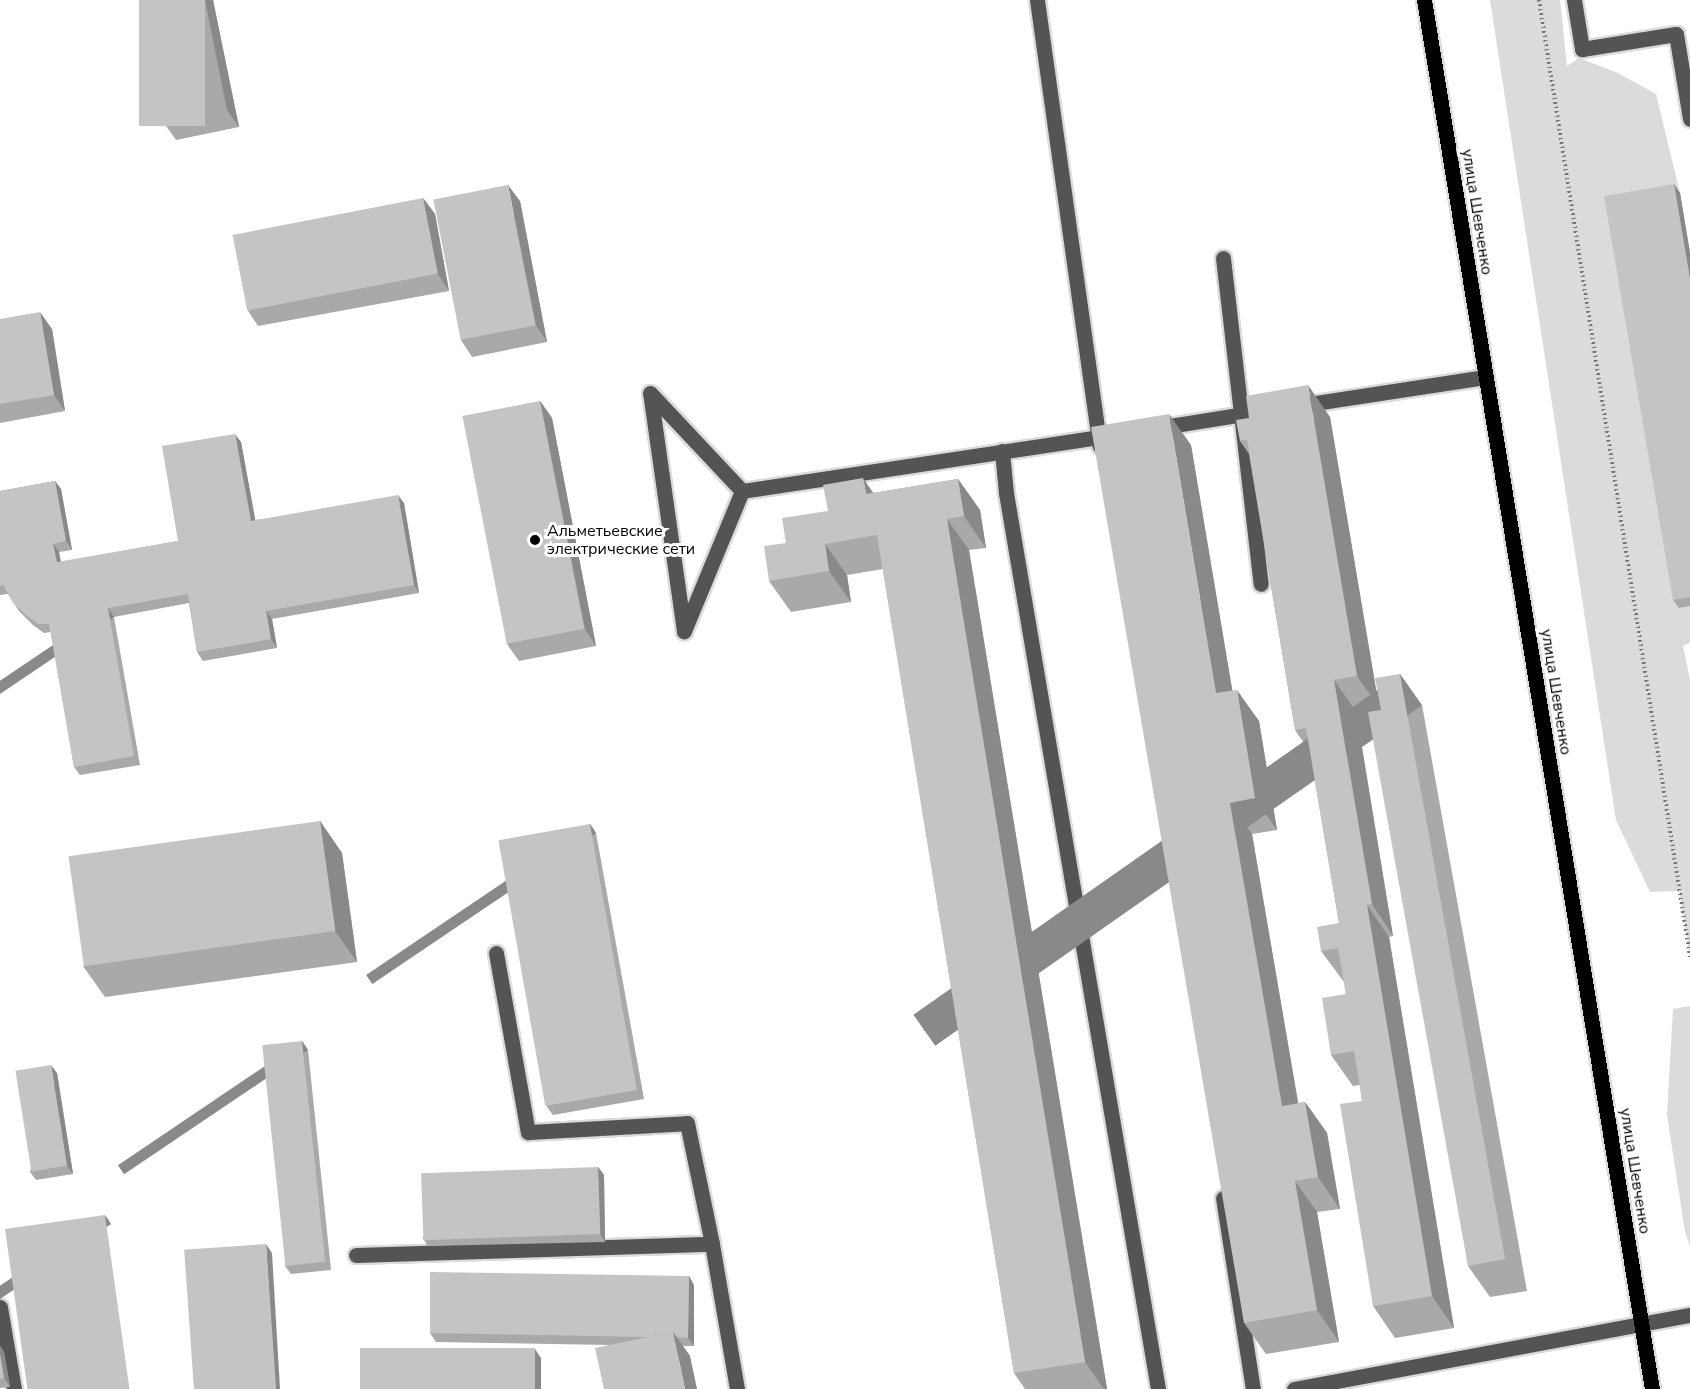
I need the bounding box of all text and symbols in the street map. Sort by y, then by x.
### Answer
street label: улица Шевченко [1458,148,1496,276]
place label: Альметьевские электрические сети [547,521,695,559]
marker: Альметьевские электрические сети [528,533,542,547]
street label: улица Шевченко [1537,628,1575,756]
street label: улица Шевченко [1616,1107,1654,1235]

